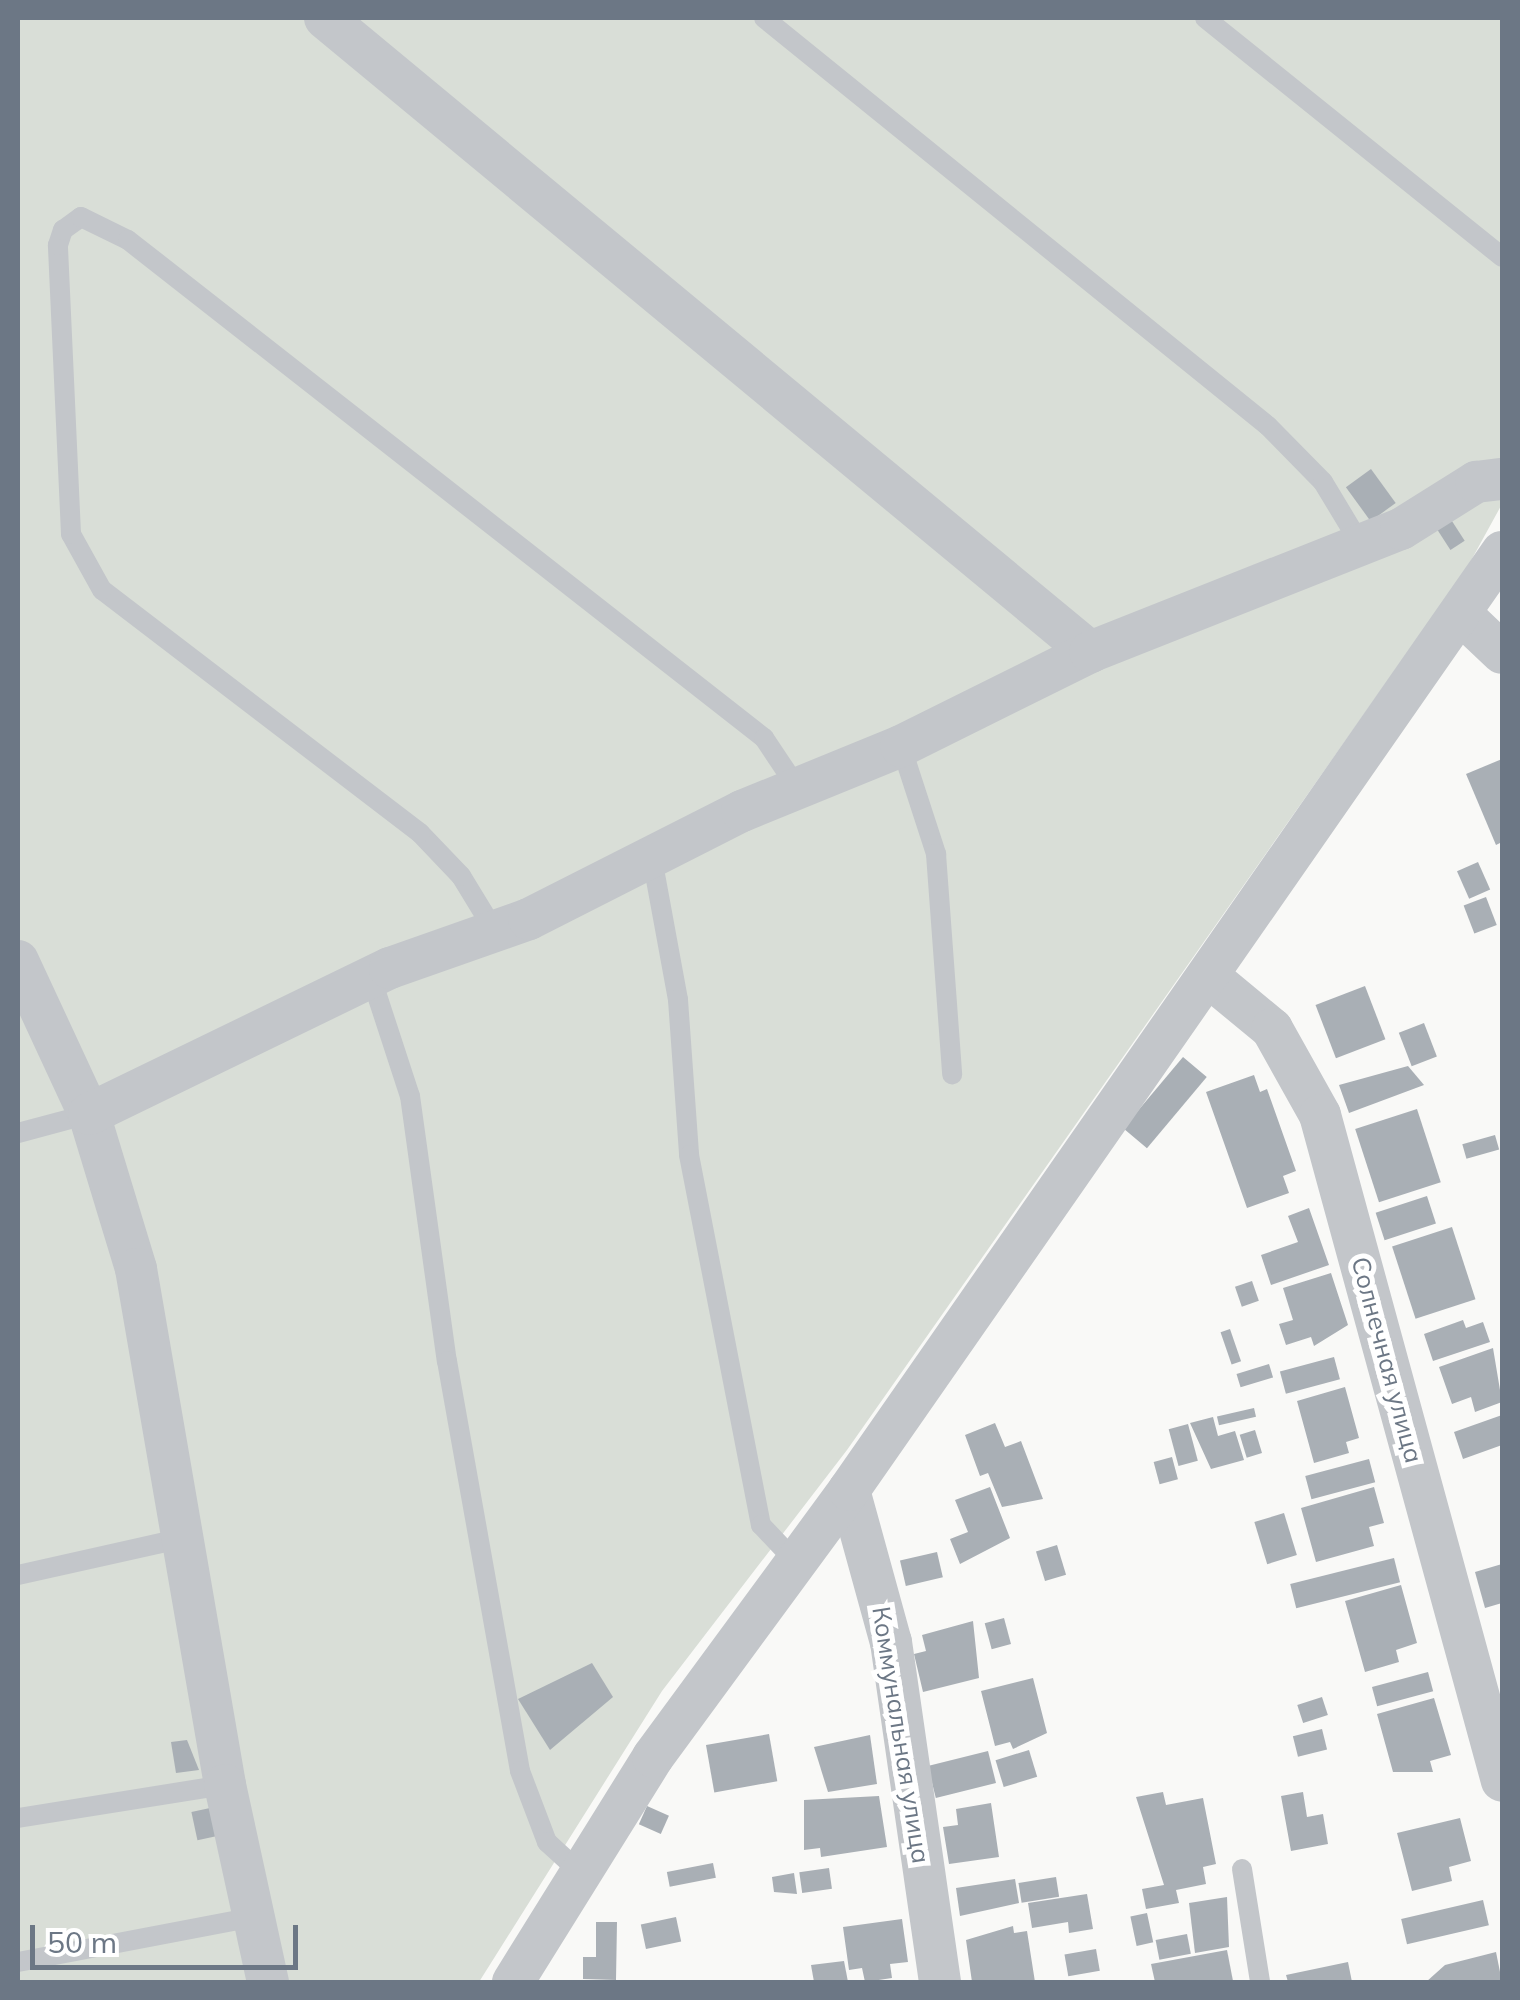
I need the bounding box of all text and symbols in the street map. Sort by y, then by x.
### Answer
street label: Солнечная улица [1345,1254,1429,1466]
street label: Коммунальная улица [866,1604,936,1866]
scale bar [35,1905,302,1967]
text: 50 m [47,1923,117,1961]

